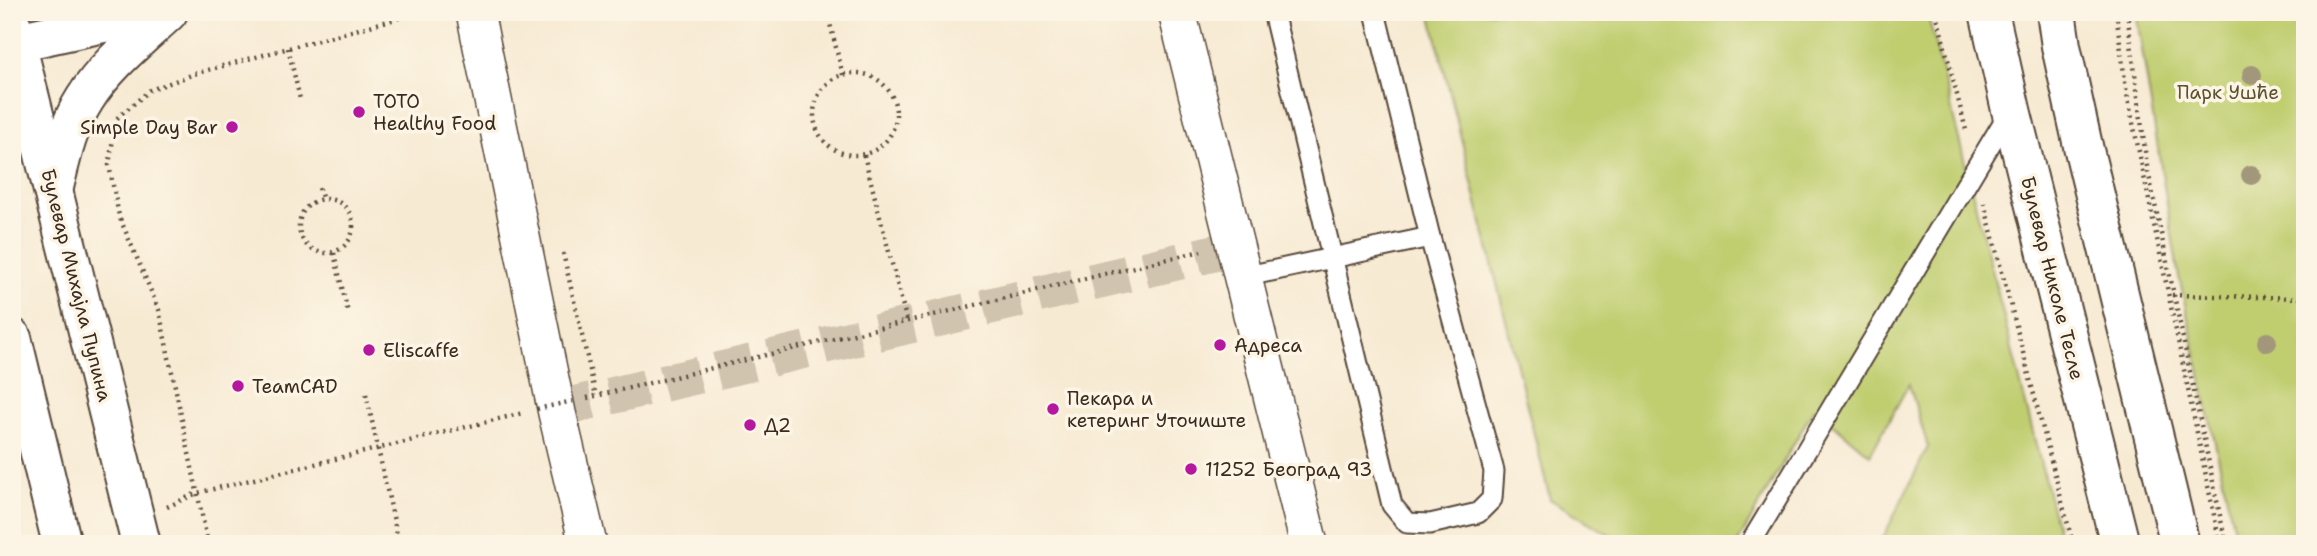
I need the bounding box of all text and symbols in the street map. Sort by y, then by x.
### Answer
park label: Парк Ушће [2177,80,2279,105]
place label: TOTO Healthy Food [373,89,496,136]
marker: TOTO Healthy Food [351,104,367,120]
place label: Simple Day Bar [80,115,218,140]
marker: Simple Day Bar [224,119,240,135]
street label: Булевар Михајла Пупина [35,166,118,404]
street label: Булевар Николе Тесле [2015,174,2090,382]
place label: Адреса [1234,333,1302,358]
marker: Адреса [1212,337,1228,353]
place label: Eliscaffe [383,338,459,363]
marker: Eliscaffe [361,342,377,358]
place label: TeamCAD [252,374,337,399]
marker: TeamCAD [230,378,246,394]
place label: Пекара и кетеринг Уточиште [1067,386,1246,433]
marker: Пекара и кетеринг Уточиште [1045,401,1061,417]
place label: Д2 [764,413,791,438]
marker: Д2 [742,417,758,433]
place label: 11252 Београд 93 [1205,457,1372,482]
marker: 11252 Београд 93 [1183,461,1199,477]

